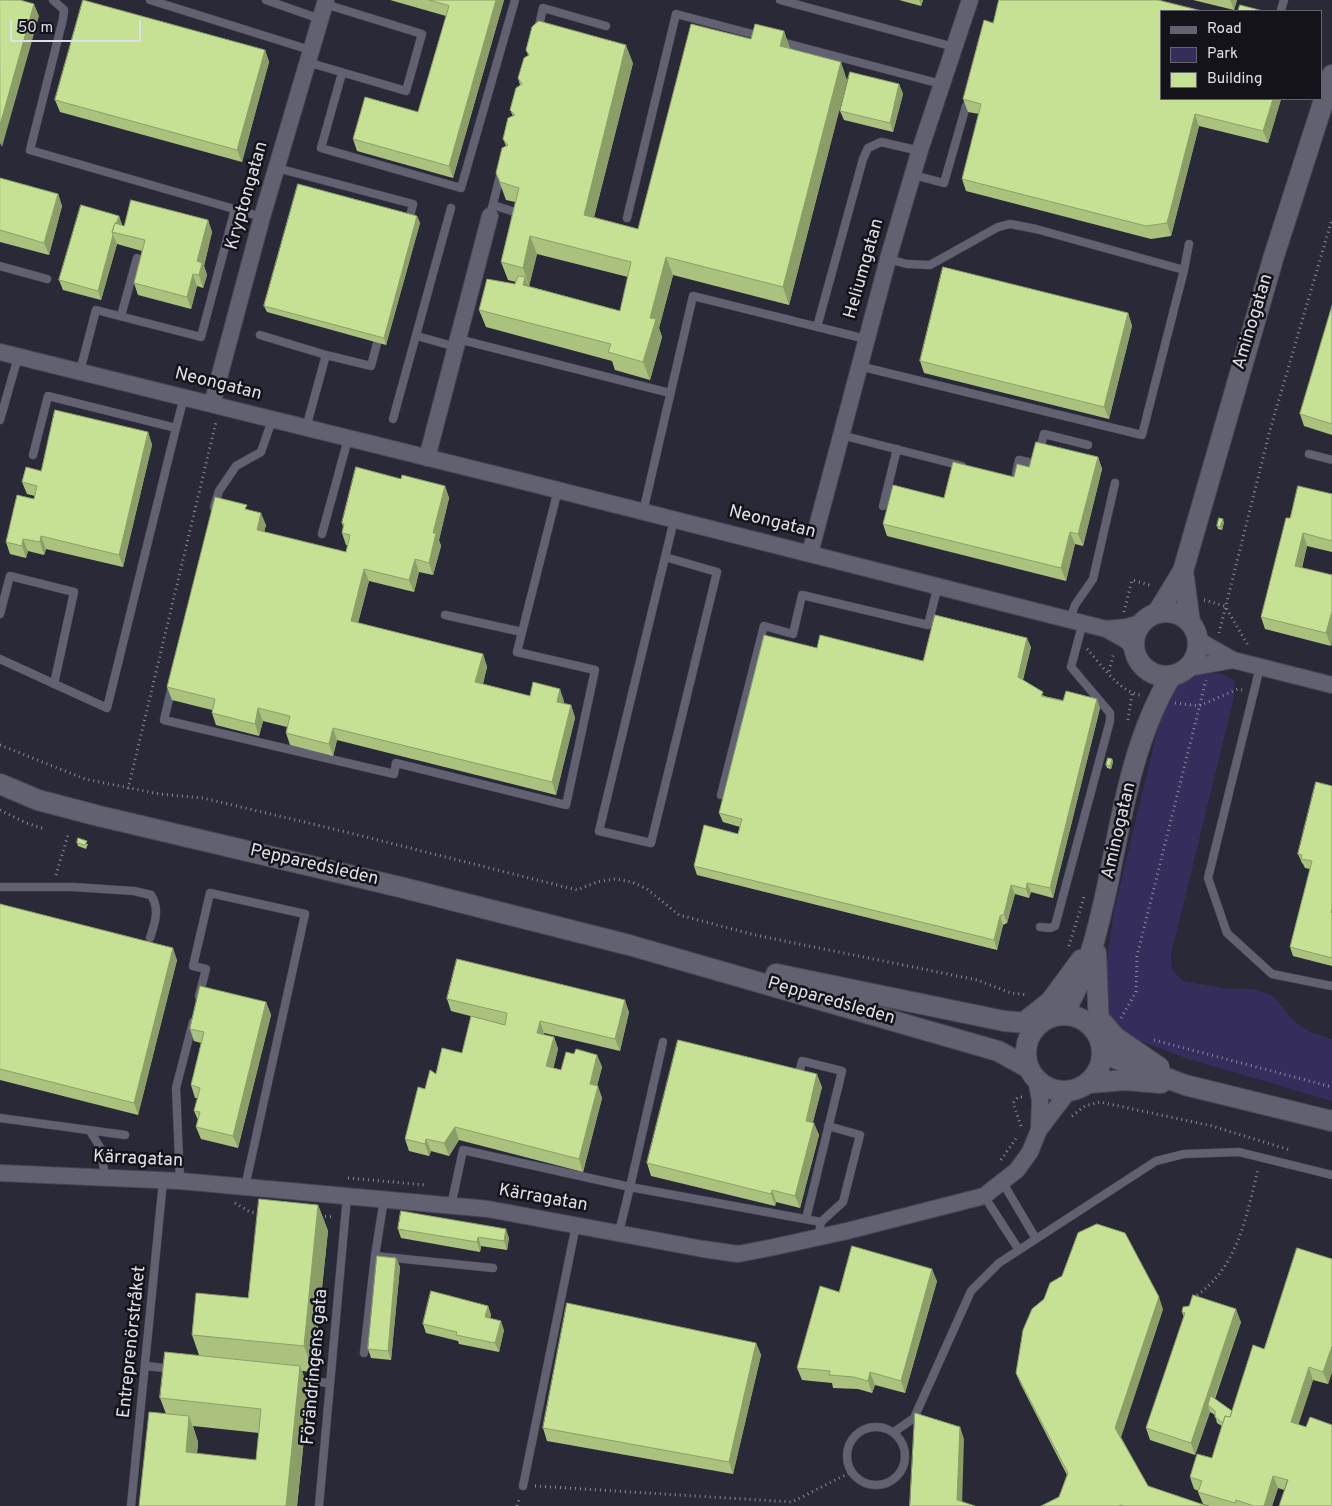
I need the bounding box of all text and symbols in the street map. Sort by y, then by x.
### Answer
scale bar [12,10,144,42]
legend [1160,10,1322,100]
text: 50 m [18,19,53,38]
text: Road [1207,20,1242,39]
text: Park [1207,45,1238,64]
text: Building [1207,70,1262,89]
street label: Kryptongatan [222,139,274,253]
street label: Heliumgatan [840,216,890,322]
street label: Aminogatan [1229,272,1279,372]
street label: Neongatan [172,364,264,406]
street label: Neongatan [726,502,818,544]
street label: Aminogatan [1098,780,1142,882]
street label: Pepparedsleden [248,841,380,891]
street label: Pepparedsleden [765,974,897,1030]
street label: Kärragatan [92,1147,184,1173]
street label: Kärragatan [497,1181,589,1217]
street label: Entreprenörstråket [114,1265,152,1419]
street label: Förändringens gata [298,1288,334,1446]

